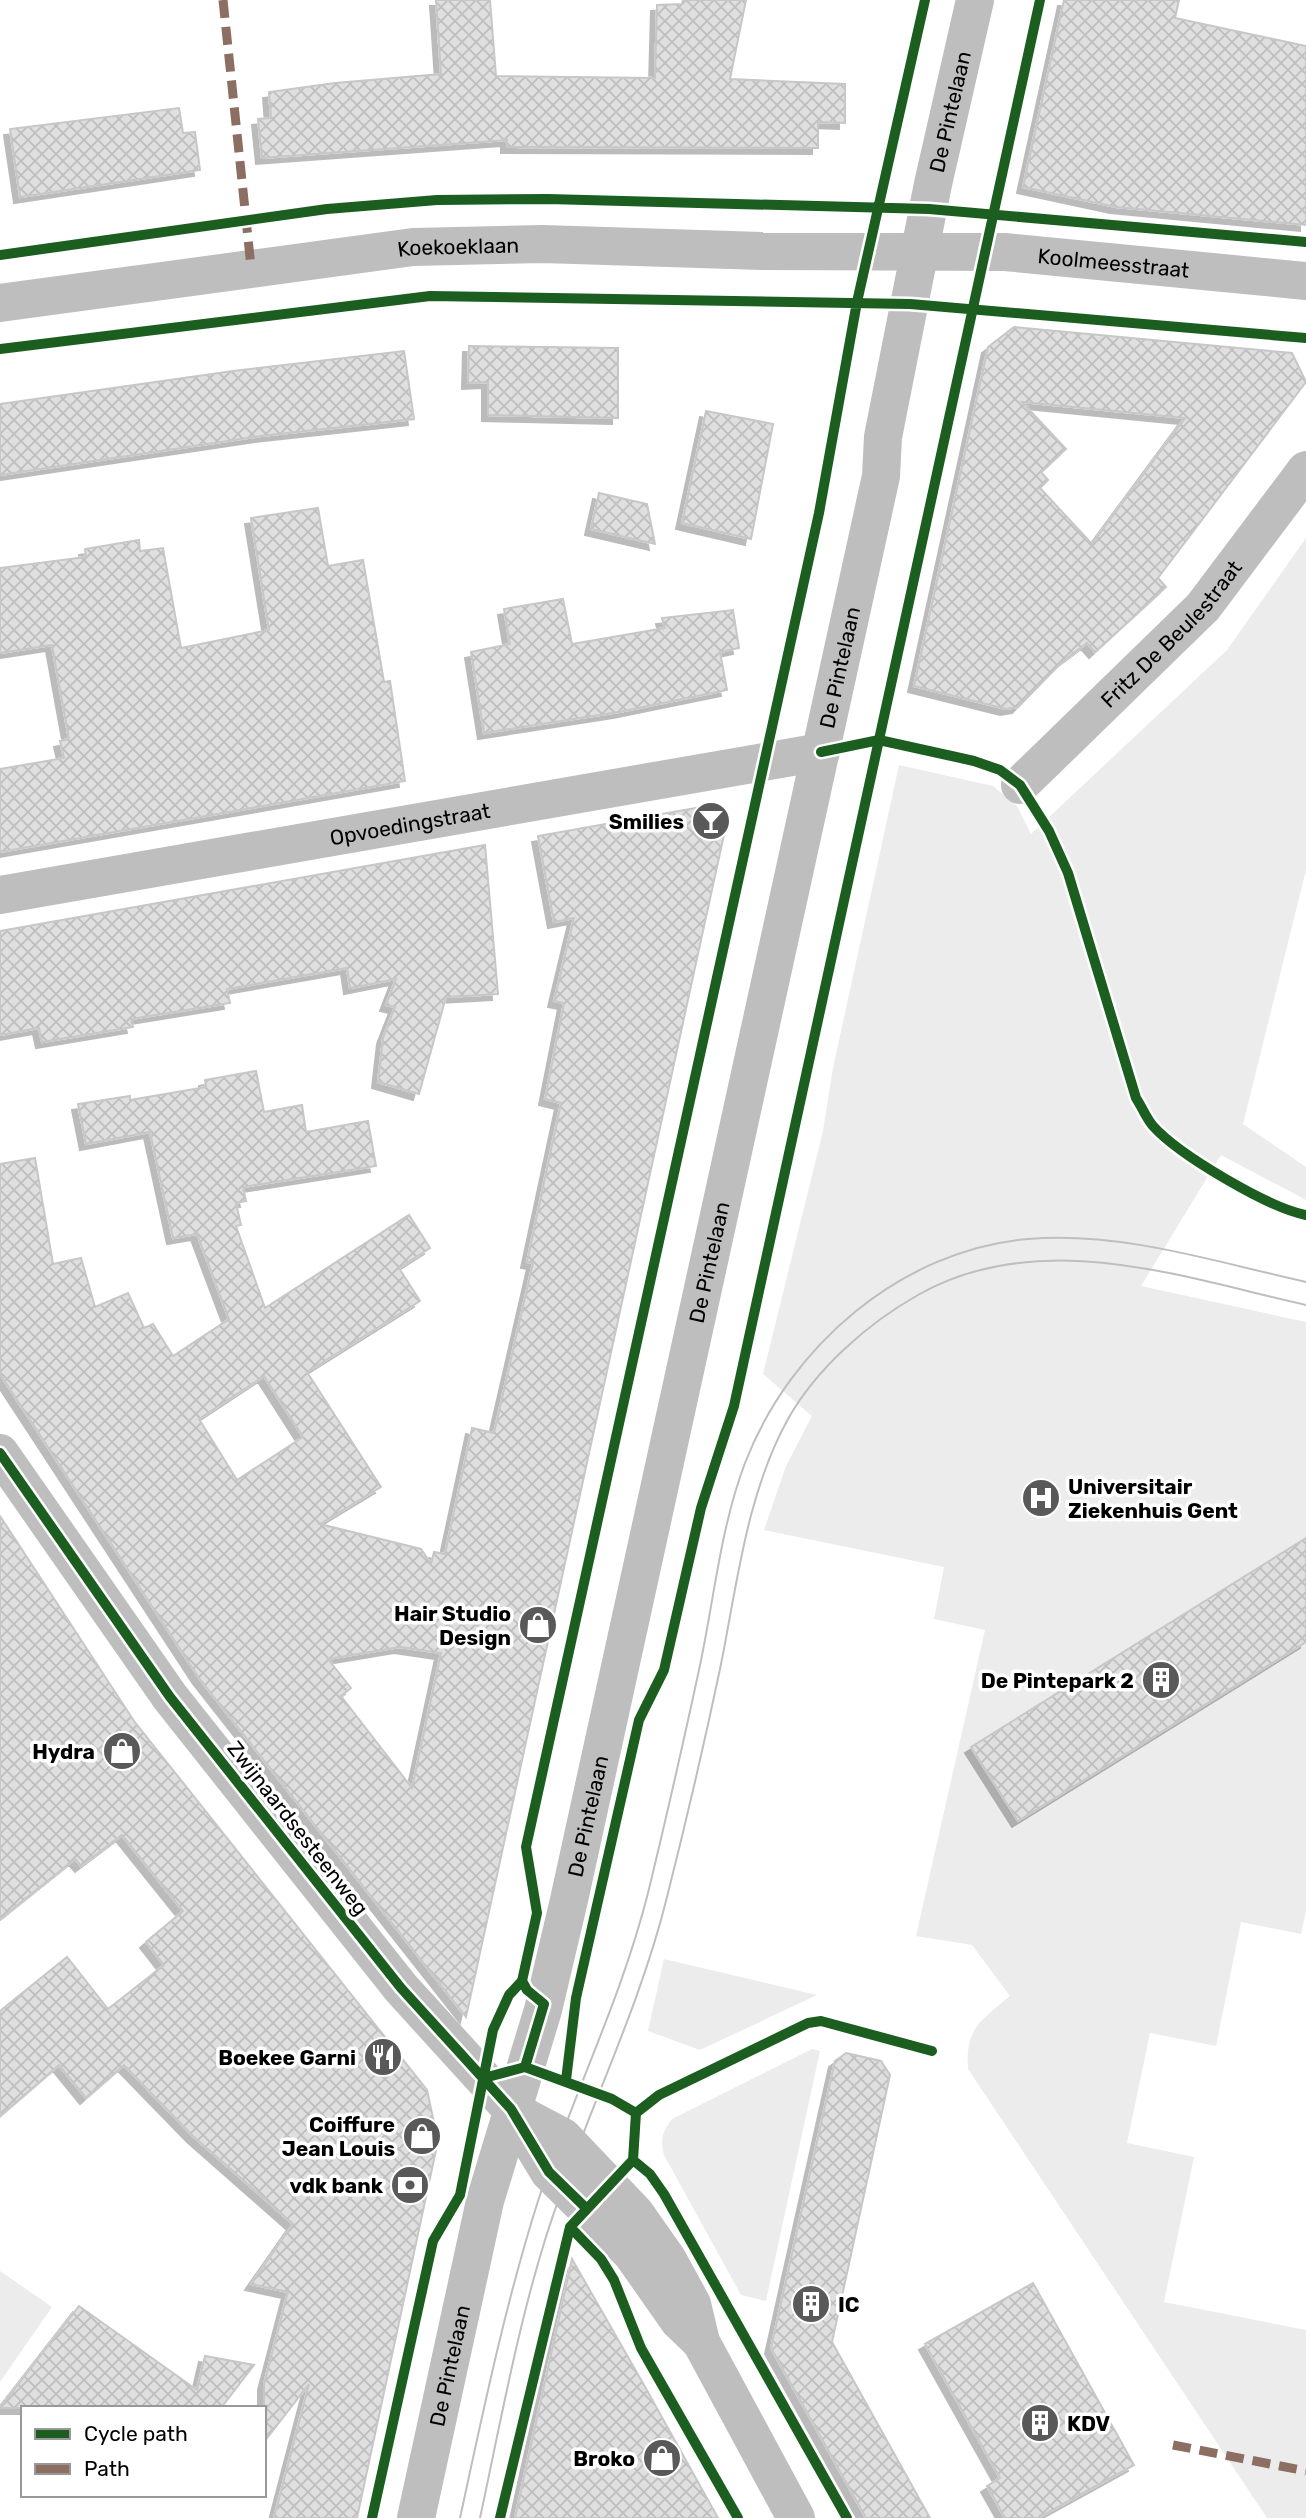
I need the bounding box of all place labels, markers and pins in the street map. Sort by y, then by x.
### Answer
bar icon: Smilies [690,800,732,842]
place label: Smilies [609,809,684,834]
place label: Universitair Ziekenhuis Gent [1068,1474,1238,1523]
hospital icon: Universitair Ziekenhuis Gent [1020,1477,1062,1519]
place label: Hair Studio Design [394,1601,511,1650]
shop icon: Hair Studio Design [517,1604,559,1646]
building icon: De Pintepark 2 [1140,1659,1182,1701]
place label: De Pintepark 2 [981,1668,1134,1693]
shop icon: Hydra [101,1730,143,1772]
place label: Hydra [32,1739,95,1764]
restaurant icon: Boekee Garni [362,2036,404,2078]
place label: Boekee Garni [218,2045,356,2070]
place label: Coiffure Jean Louis [282,2112,395,2161]
shop icon: Coiffure Jean Louis [401,2115,443,2157]
bank icon: vdk bank [389,2164,431,2206]
place label: vdk bank [290,2173,384,2198]
building icon: IC [790,2283,832,2325]
place label: IC [838,2292,860,2317]
building icon: KDV [1019,2402,1061,2444]
place label: KDV [1067,2411,1111,2436]
shop icon: Broko [641,2437,683,2479]
place label: Broko [573,2446,635,2471]

